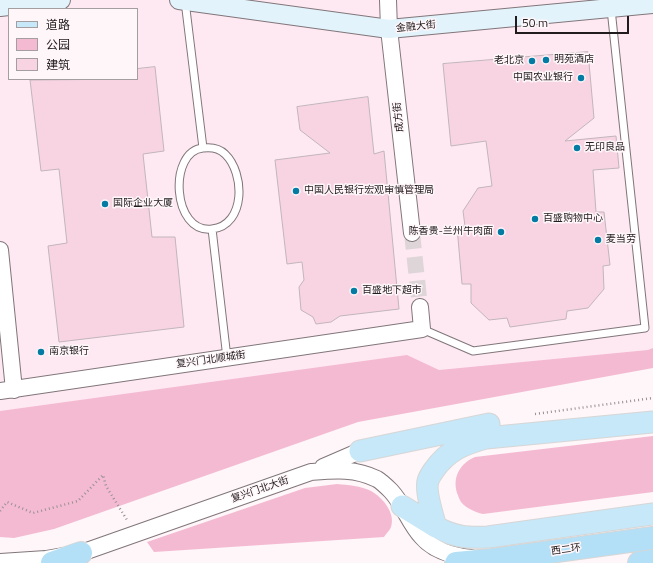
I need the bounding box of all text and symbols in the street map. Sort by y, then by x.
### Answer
legend [8,8,138,80]
scale bar [517,8,631,34]
text: 50 m [522,13,548,32]
text: 道路 [46,15,70,34]
street label: 金融大街 [395,19,437,35]
text: 公园 [46,35,70,54]
place label: 明苑酒店 [554,54,594,66]
text: 建筑 [46,55,70,74]
place label: 老北京 [494,55,524,67]
marker: 明苑酒店 [541,55,551,65]
marker: 老北京 [527,56,537,66]
place label: 中国农业银行 [513,72,573,84]
marker: 中国农业银行 [576,73,586,83]
street label: 成方街 [391,101,407,133]
place label: 无印良品 [585,142,625,154]
marker: 无印良品 [572,143,582,153]
place label: 中国人民银行宏观审慎管理局 [304,185,434,197]
marker: 中国人民银行宏观审慎管理局 [291,186,301,196]
place label: 国际企业大厦 [113,198,173,210]
marker: 国际企业大厦 [100,199,110,209]
place label: 百盛购物中心 [543,213,603,225]
marker: 百盛购物中心 [530,214,540,224]
place label: 陈香贵-兰州牛肉面 [409,226,493,238]
marker: 陈香贵-兰州牛肉面 [496,227,506,237]
place label: 麦当劳 [606,234,636,246]
marker: 麦当劳 [593,235,603,245]
place label: 百盛地下超市 [362,285,422,297]
marker: 百盛地下超市 [349,286,359,296]
place label: 南京银行 [49,346,89,358]
marker: 南京银行 [36,347,46,357]
street label: 复兴门北顺城街 [176,349,246,371]
street label: 复兴门北大街 [230,475,290,505]
street label: 西二环 [550,542,582,558]

